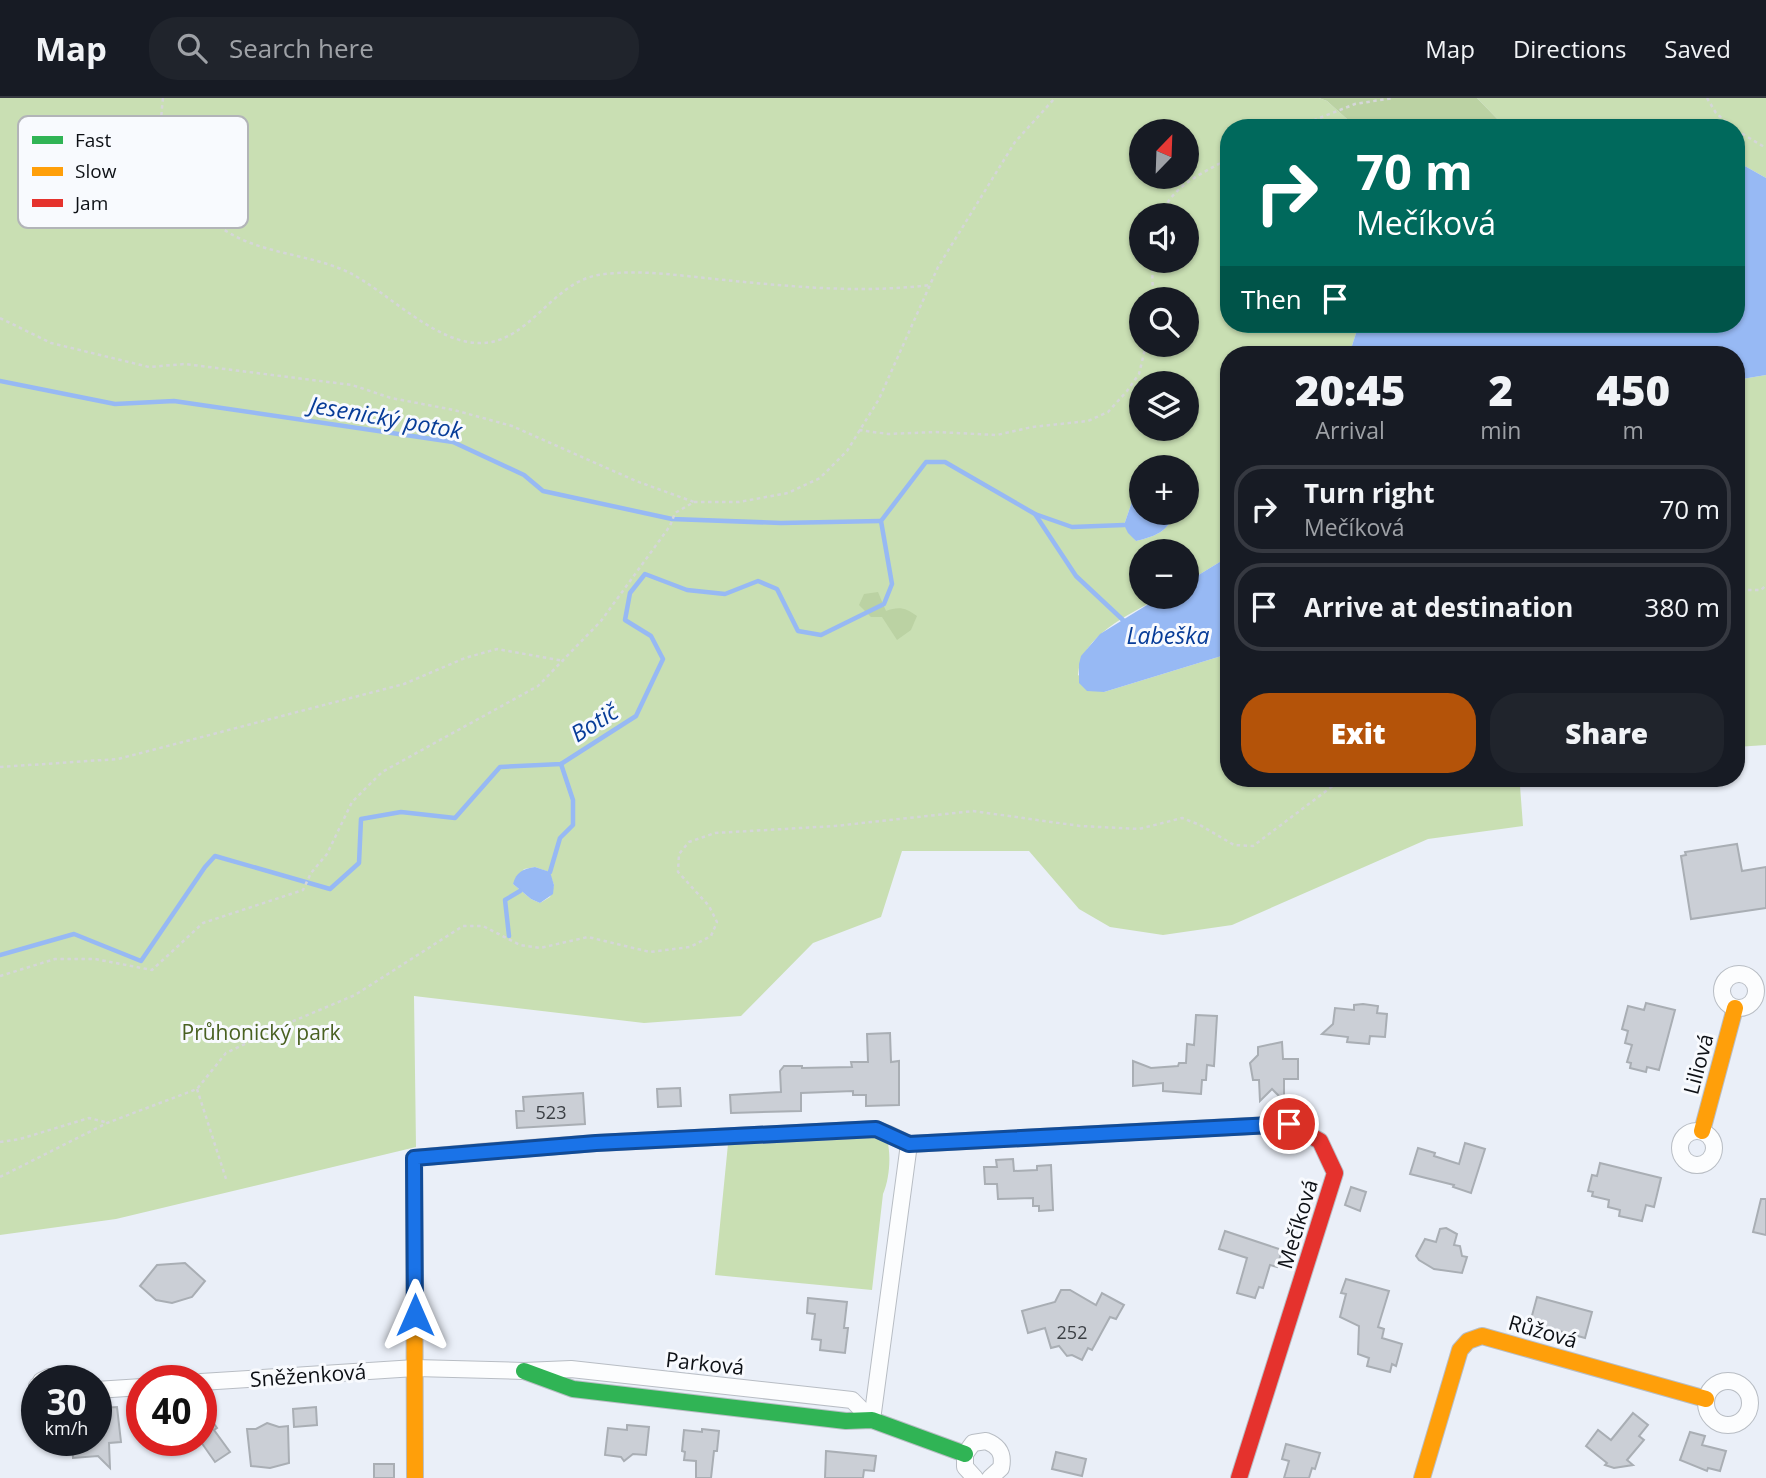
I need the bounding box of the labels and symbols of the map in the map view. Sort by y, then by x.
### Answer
legend [18,116,248,228]
north arrow [1129,119,1199,189]
text: Fast [75,127,111,153]
text: Slow [75,158,117,184]
text: Jam [73,190,108,216]
water label: Jesenický potok [303,387,466,446]
water label: Labeška [1127,619,1209,651]
water label: Botič [564,694,625,749]
park label: Průhonický park [182,1018,341,1046]
street label: Liliová [1676,1031,1720,1097]
pin [1259,1094,1319,1154]
house number: 523 [536,1100,566,1124]
street label: Mečíková [1270,1176,1324,1272]
position arrow [378,1278,452,1352]
street label: Růžová [1505,1308,1581,1354]
house number: 252 [1057,1320,1087,1344]
street label: Parková [664,1345,746,1381]
street label: Sněženková [249,1357,367,1393]
speed limit sign: 40 [126,1365,217,1456]

